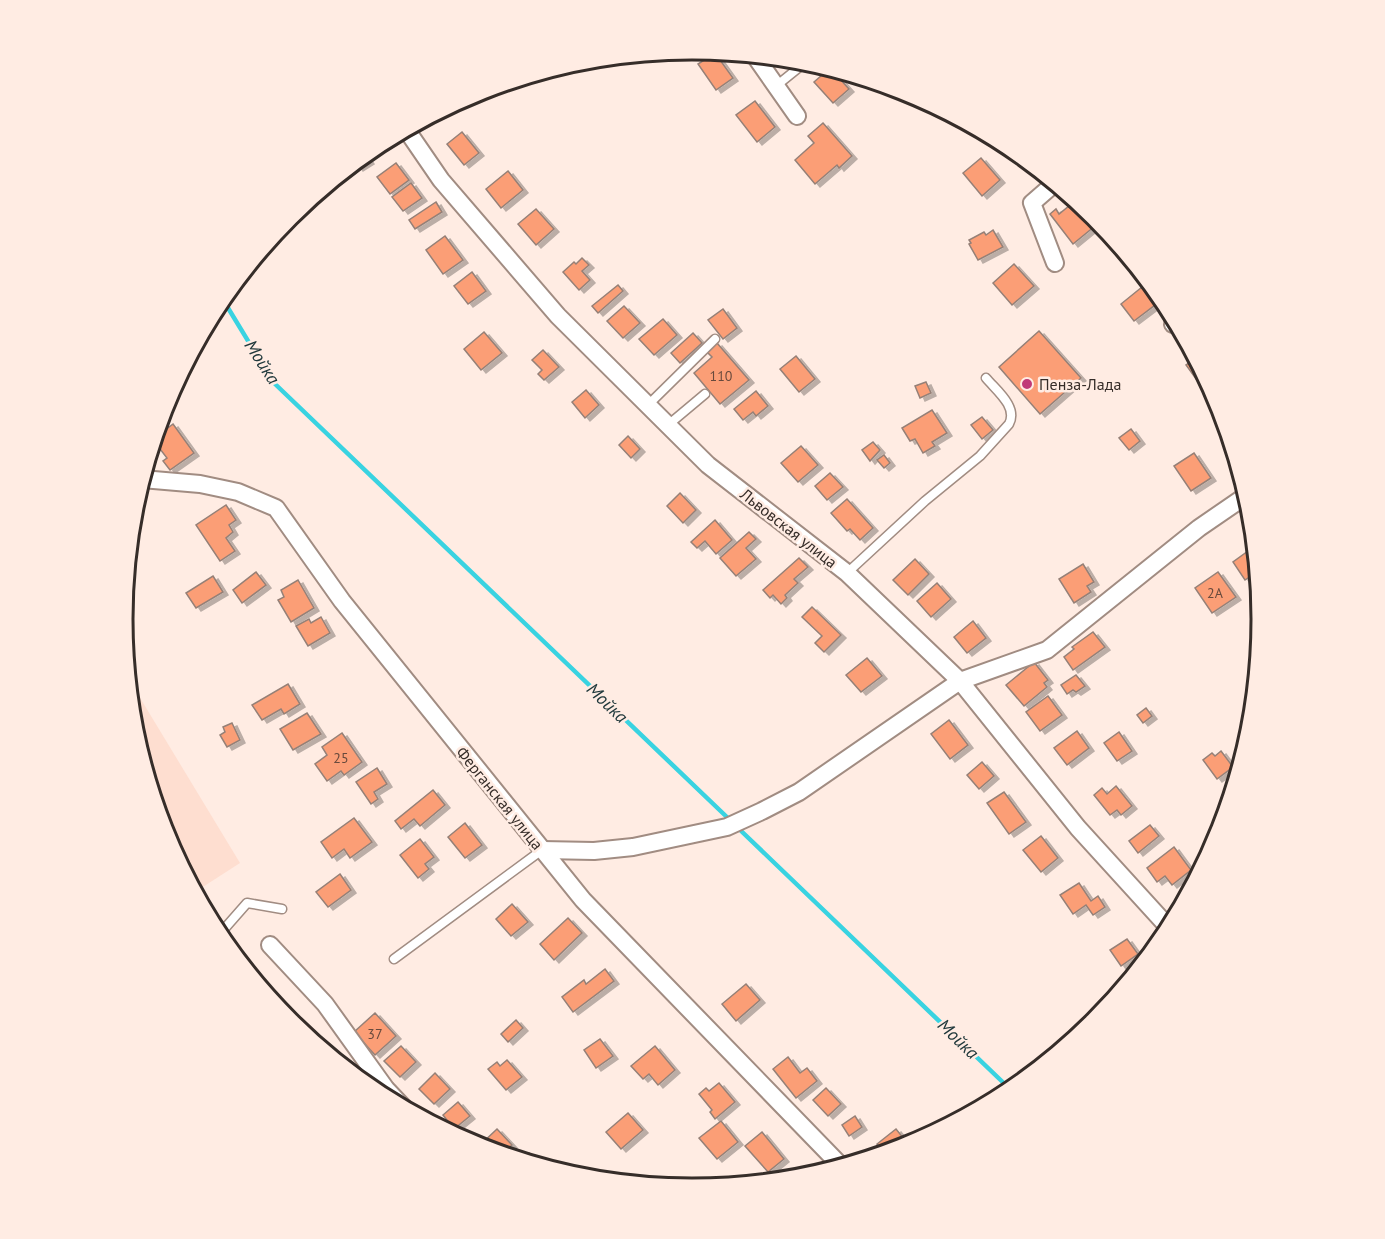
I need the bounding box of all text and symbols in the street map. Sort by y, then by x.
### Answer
water label: Мойка [240,335,285,388]
house number: 110 [710,367,733,385]
place label: Пенза-Лада [1039,374,1121,394]
marker: Пенза-Лада [1020,377,1034,391]
street label: Львовская улица [736,483,841,572]
house number: 2А [1207,584,1224,602]
water label: Мойка [582,678,633,728]
street label: Ферганская улица [452,742,548,854]
house number: 25 [333,749,349,767]
water label: Мойка [933,1014,984,1064]
house number: 37 [367,1025,383,1043]

